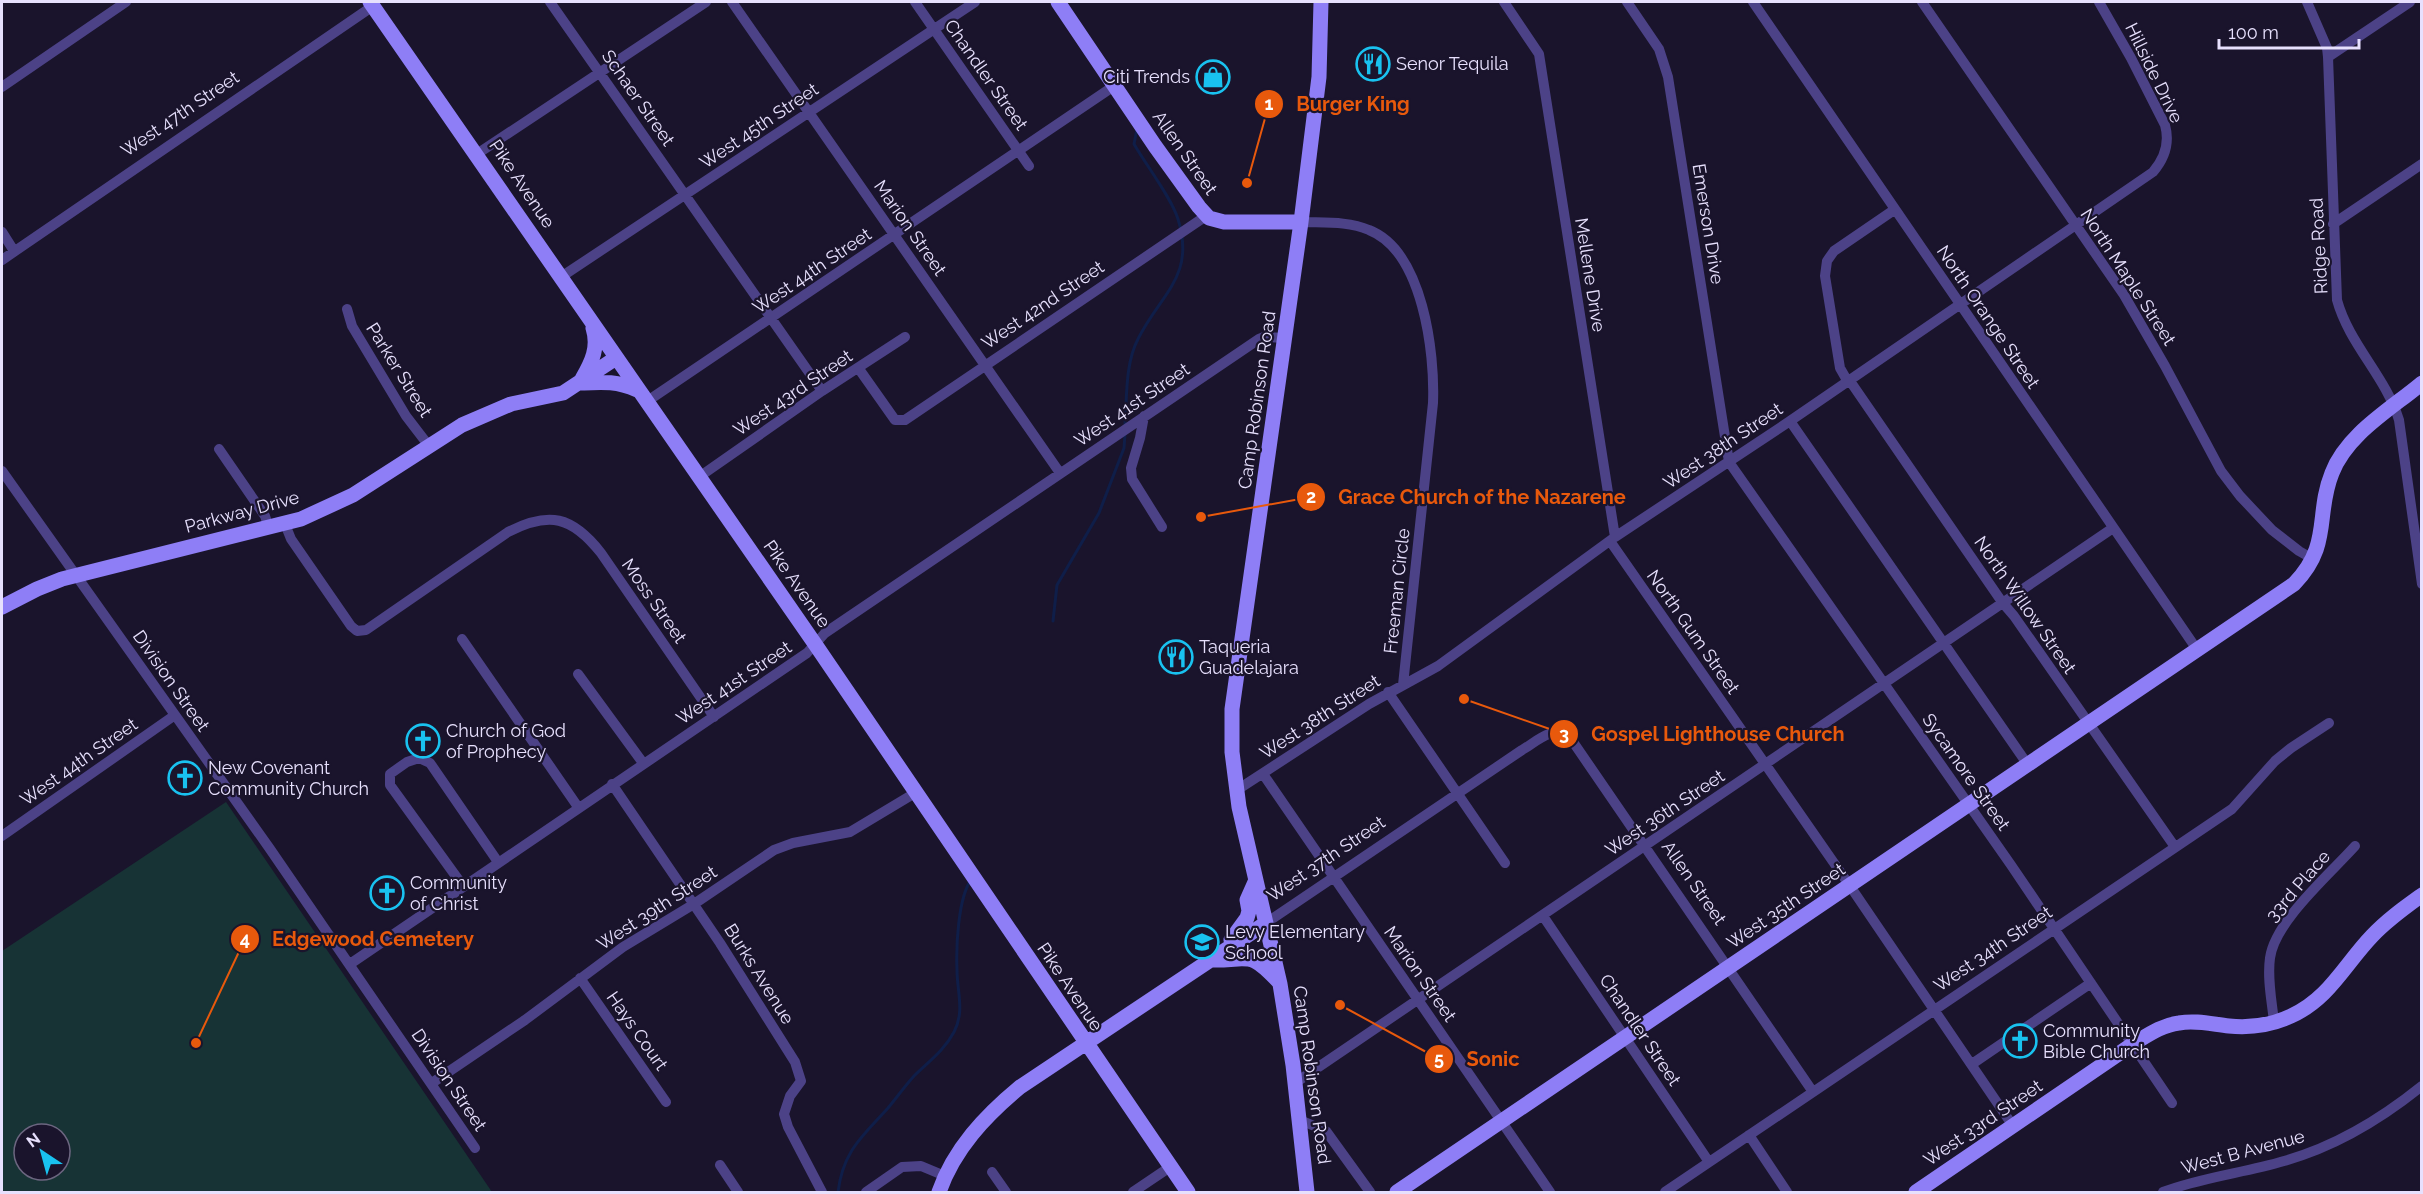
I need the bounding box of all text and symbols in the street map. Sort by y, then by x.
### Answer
scale bar [2219,12,2358,50]
street label: Chandler Street [940,15,1032,134]
street label: Hillside Drive [2121,19,2188,127]
text: 100 m [2228,22,2279,43]
street label: Schaer Street [598,46,679,150]
restaurant icon: Senor Tequila [1355,46,1391,82]
place label: Senor Tequila [1396,53,1509,74]
shop icon: Citi Trends [1195,59,1231,95]
street label: West 47th Street [117,66,243,161]
place label: Citi Trends [1103,66,1190,87]
street label: West 45th Street [696,78,822,173]
callout: Burger King [1254,85,1422,123]
text: Burger King [1296,92,1410,116]
text: 1 [1265,93,1274,114]
street label: Allen Street [1149,107,1222,199]
street label: Pike Avenue [485,136,560,232]
street label: Emerson Drive [1689,162,1728,286]
street label: Marion Street [870,176,951,279]
street label: Ridge Road [2305,197,2332,295]
street label: North Maple Street [2076,205,2180,349]
street label: Mellene Drive [1571,216,1610,334]
street label: West 44th Street [749,223,875,318]
street label: North Orange Street [1933,241,2044,392]
street label: West 42nd Street [978,256,1108,353]
street label: Camp Robinson Road [1234,309,1279,490]
street label: Parker Street [362,319,437,421]
street label: West 43rd Street [729,345,856,440]
street label: West 41st Street [1070,358,1193,451]
street label: West 38th Street [1659,398,1786,493]
callout: Grace Church of the Nazarene [1296,478,1638,516]
text: Grace Church of the Nazarene [1338,485,1626,509]
street label: Parkway Drive [182,486,302,537]
text: 2 [1306,486,1316,507]
street label: Freeman Circle [1379,527,1414,655]
street label: North Willow Street [1970,532,2081,677]
street label: Pike Avenue [760,536,835,632]
street label: Moss Street [618,554,691,647]
street label: North Gum Street [1643,566,1744,698]
street label: Division Street [129,626,214,735]
street label: West 41st Street [672,636,795,729]
place label: Taqueria Guadelajara [1199,636,1299,678]
restaurant icon: Taqueria Guadelajara [1158,639,1194,675]
street label: West 38th Street [1256,670,1384,763]
street label: Sycamore Street [1918,709,2015,834]
street label: West 44th Street [16,713,141,810]
callout: Gospel Lighthouse Church [1549,715,1857,753]
place label: Church of God of Prophecy [446,720,566,762]
text: Gospel Lighthouse Church [1591,722,1845,746]
church icon: Church of God of Prophecy [405,723,441,759]
text: 3 [1559,723,1569,744]
place label: New Covenant Community Church [208,757,369,799]
church icon: New Covenant Community Church [167,760,203,796]
street label: West 36th Street [1601,765,1728,860]
street label: West 37th Street [1263,811,1389,906]
street label: Allen Street [1658,837,1731,929]
street label: 33rd Place [2261,846,2334,926]
street label: West 35th Street [1723,858,1849,953]
street label: West 39th Street [593,861,721,954]
place label: Community of Christ [410,872,507,914]
church icon: Community of Christ [369,875,405,911]
street label: West 34th Street [1930,901,2056,996]
callout: Edgewood Cemetery [230,920,486,958]
street label: Burks Avenue [720,920,799,1028]
place label: Levy Elementary School [1225,921,1365,963]
street label: Marion Street [1380,922,1461,1025]
school or university icon: Levy Elementary School [1184,924,1220,960]
text: Edgewood Cemetery [272,927,474,951]
text: 4 [240,928,250,949]
street label: Pike Avenue [1033,939,1108,1035]
street label: Chandler Street [1595,970,1686,1090]
street label: Camp Robinson Road [1290,984,1335,1165]
street label: Hays Court [603,987,672,1074]
place label: Community Bible Church [2043,1020,2150,1062]
church icon: Community Bible Church [2002,1023,2038,1059]
street label: Division Street [408,1025,491,1135]
callout: Sonic [1424,1040,1531,1078]
text: Sonic [1467,1047,1519,1071]
text: 5 [1434,1048,1444,1069]
street label: West 33rd Street [1919,1075,2046,1170]
north arrow [12,1122,72,1182]
street label: West B Avenue [2179,1125,2307,1178]
text: N [23,1129,44,1152]

